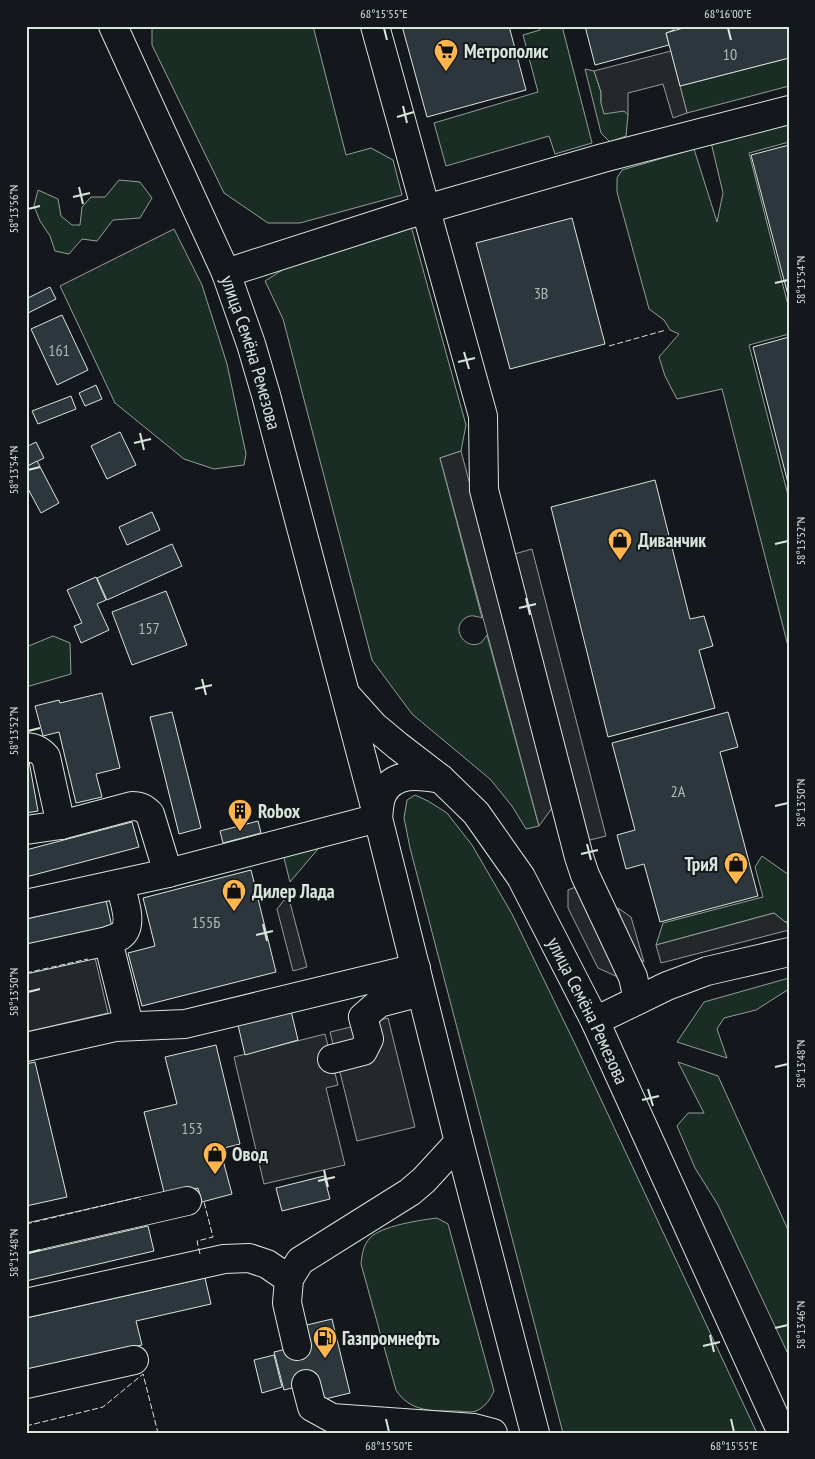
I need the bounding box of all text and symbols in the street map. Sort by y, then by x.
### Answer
text: 68°15'55"E [360,6,408,21]
text: 68°16'00"E [704,6,752,21]
supermarket icon: Метрополис [433,38,459,72]
place label: Метрополис [464,39,549,63]
house number: 10 [723,44,737,64]
text: 58°13'56"N [6,185,21,233]
text: 58°13'54"N [793,256,808,304]
street label: улица Семёна Ремезова [216,272,287,432]
house number: 3В [534,283,548,303]
house number: 161 [48,340,70,360]
text: 58°13'54"N [6,446,21,494]
text: 58°13'52"N [793,517,808,565]
shop icon: Диванчик [607,527,633,561]
place label: Диванчик [638,528,706,552]
house number: 157 [138,618,160,638]
text: 58°13'52"N [6,707,21,755]
text: 58°13'50"N [793,779,808,827]
house number: 2А [671,781,686,801]
building icon: Robox [227,798,253,832]
place label: Robox [258,799,301,823]
shop icon: ТриЯ [723,851,749,885]
place label: ТриЯ [685,852,718,876]
shop icon: Дилер Лада [221,878,247,912]
place label: Дилер Лада [252,879,335,903]
house number: 155Б [192,912,220,932]
street label: улица Семёна Ремезова [542,933,634,1088]
text: 58°13'50"N [6,968,21,1016]
text: 58°13'48"N [793,1040,808,1088]
house number: 153 [181,1118,203,1138]
shop icon: Овод [202,1141,228,1175]
place label: Овод [232,1142,268,1166]
text: 58°13'48"N [6,1229,21,1277]
text: 58°13'46"N [793,1301,808,1349]
fuel station icon: Газпромнефть [312,1325,338,1359]
place label: Газпромнефть [342,1326,440,1350]
text: 68°15'50"E [365,1438,413,1453]
text: 68°15'55"E [710,1438,758,1453]

